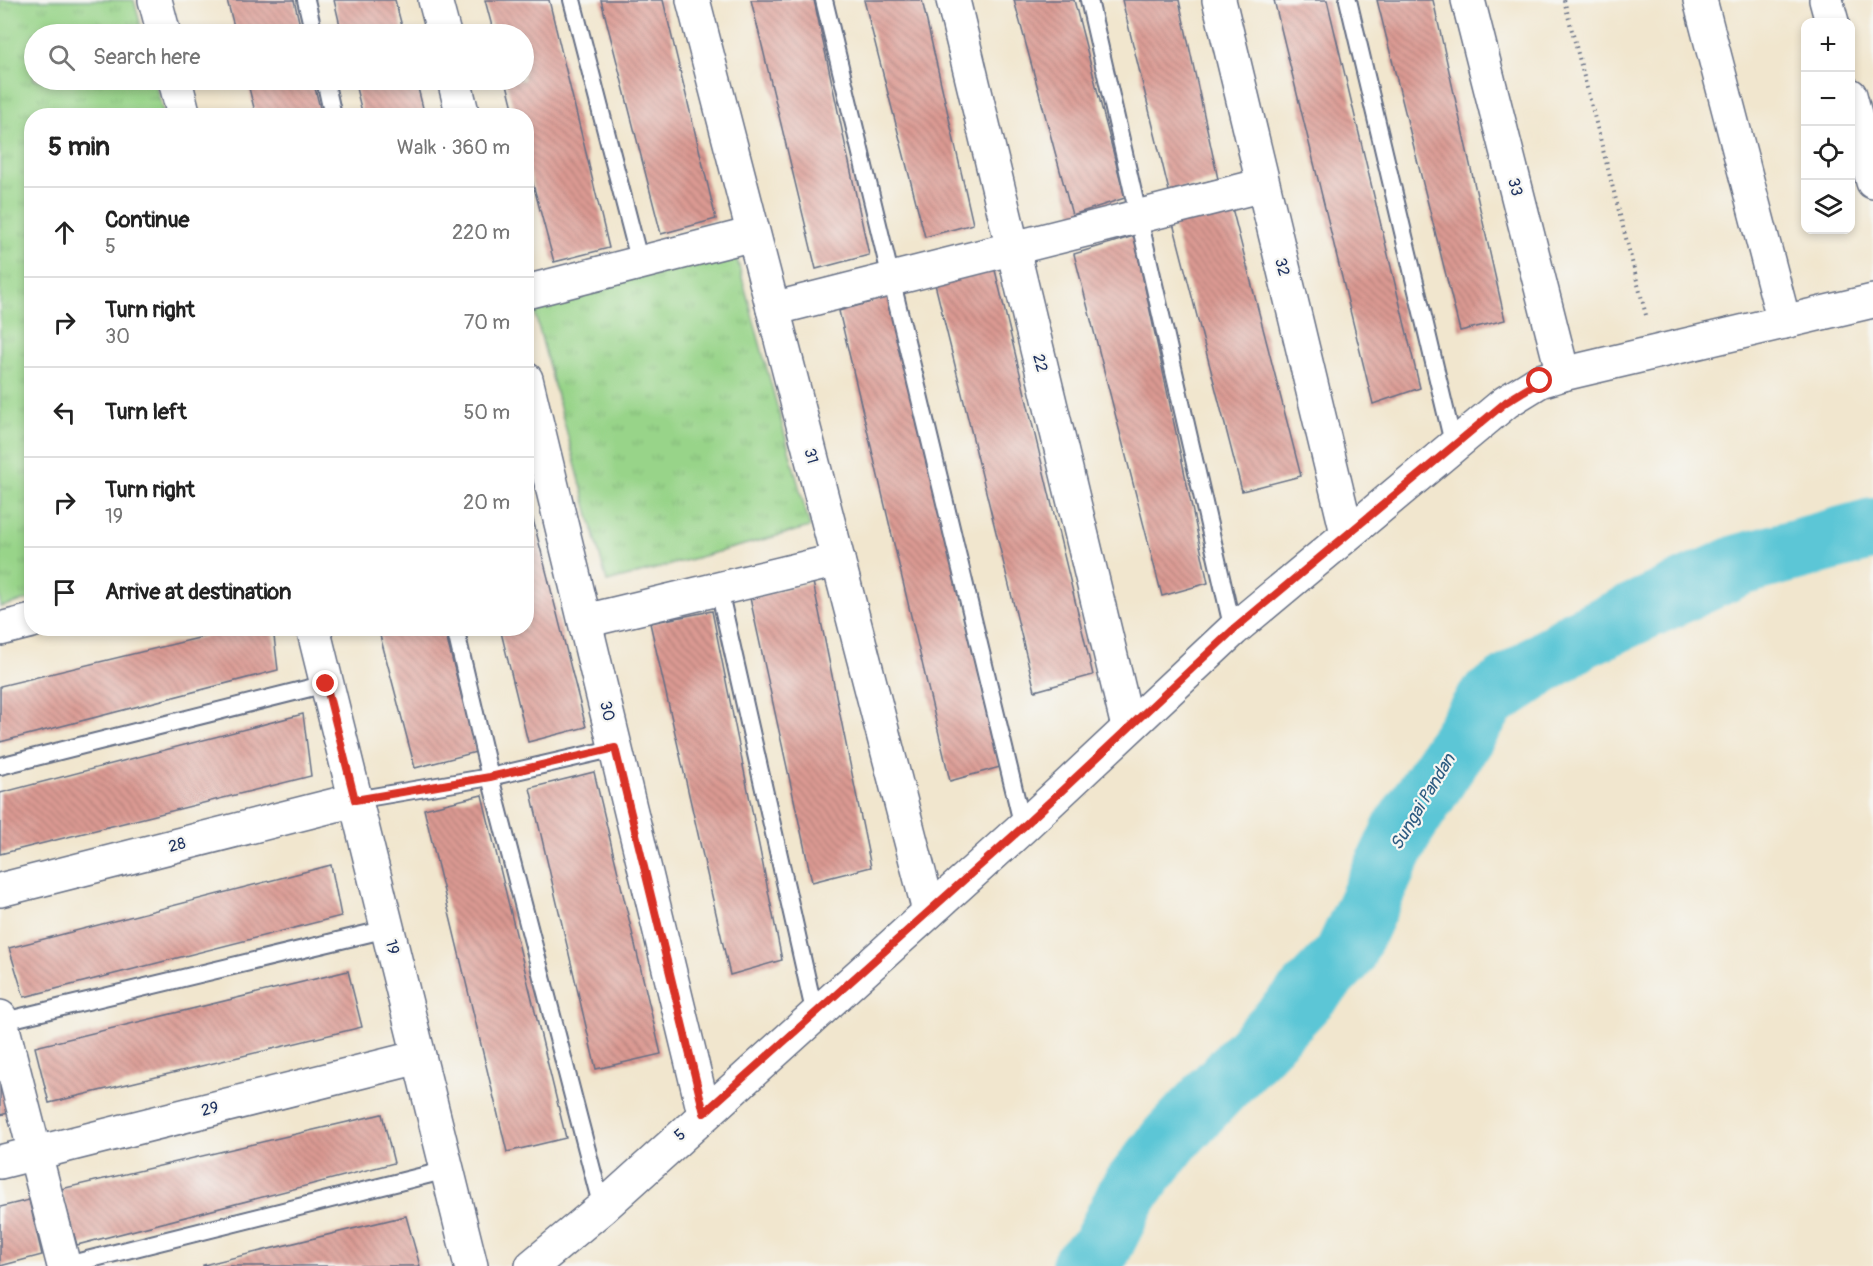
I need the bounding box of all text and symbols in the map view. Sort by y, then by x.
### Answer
map controls [1801,18,1855,234]
button: + [1801,18,1855,72]
search box [24,24,534,90]
icon: search [45,41,78,74]
text: Search here [93,43,200,71]
button: − [1801,72,1855,126]
button: locate [1801,126,1855,180]
text: 5 min [48,131,110,163]
text: Walk · 360 m [397,135,510,160]
street label: 33 [1503,176,1527,198]
button: layers [1801,180,1855,234]
text: Continue [105,206,189,234]
icon: ahead [48,216,81,249]
text: 220 m [452,220,510,245]
text: 5 [105,234,116,259]
street label: 32 [1270,256,1294,278]
text: Turn right [105,296,195,324]
icon: right [48,306,81,339]
text: 70 m [464,310,510,335]
text: 30 [105,324,130,349]
street label: 22 [1028,352,1052,374]
route start [1526,367,1552,393]
icon: left [48,396,81,429]
text: Turn left [105,398,187,426]
text: 50 m [463,400,510,425]
street label: 31 [799,446,823,466]
text: Turn right [105,476,195,504]
icon: right [48,486,81,519]
text: 20 m [463,490,510,515]
text: 19 [105,504,123,529]
icon: arrive [48,576,81,609]
text: Arrive at destination [105,578,291,606]
route end [312,670,338,696]
street label: 30 [595,699,619,723]
water label: Sungai Pandan [1385,749,1461,854]
street label: 28 [166,833,188,857]
street label: 19 [381,938,403,956]
street label: 29 [199,1097,221,1121]
street label: 5 [670,1125,690,1145]

